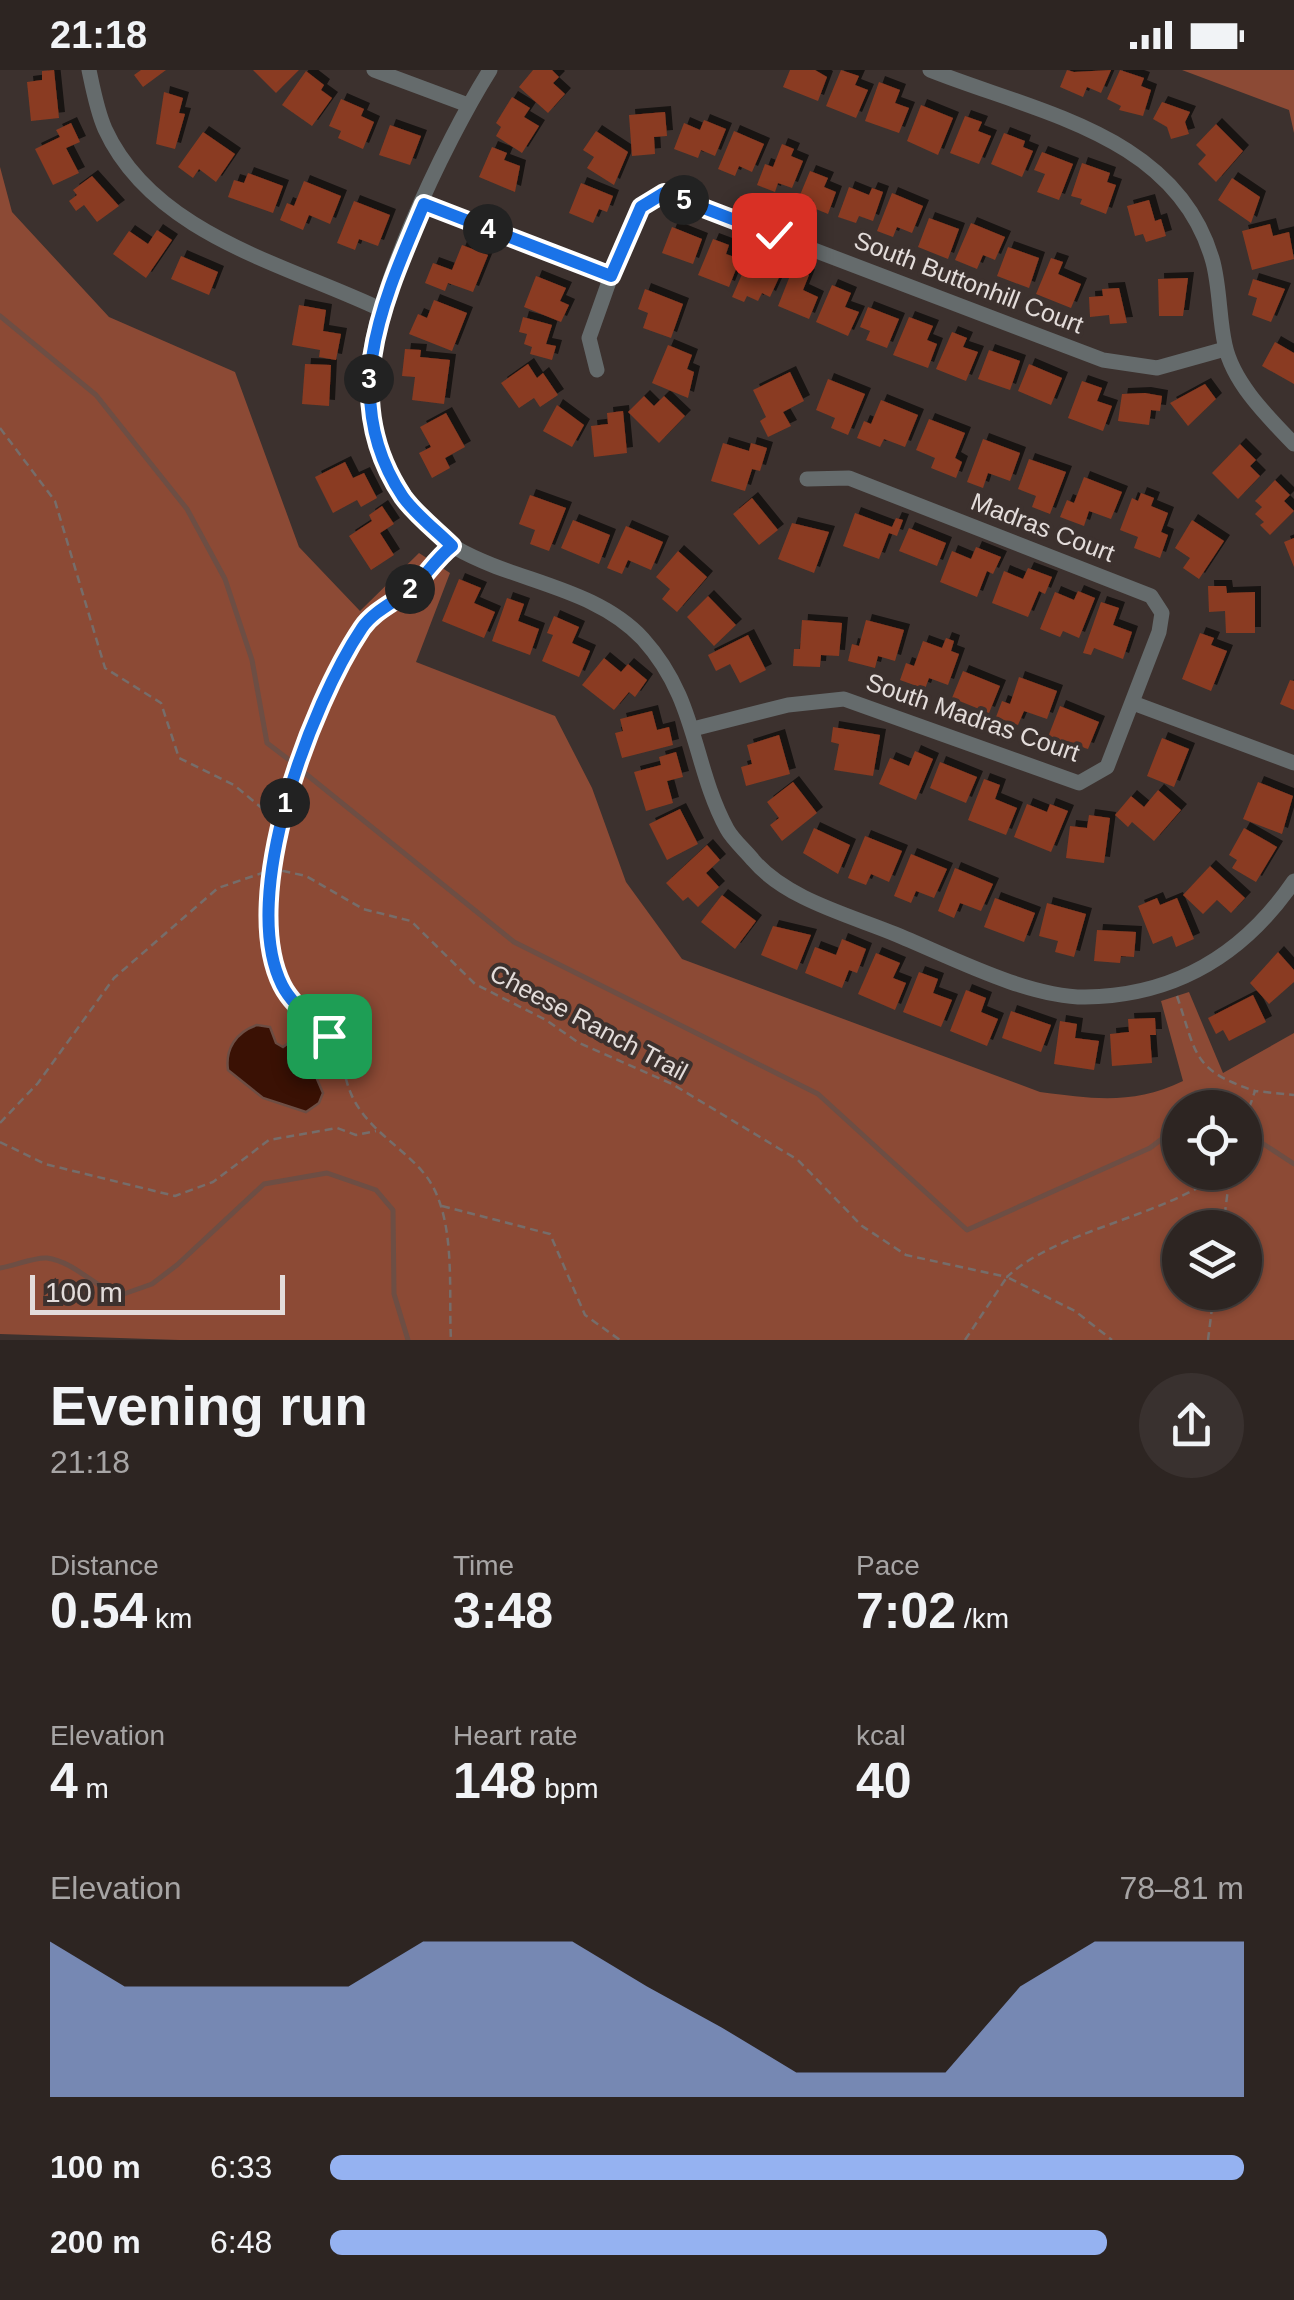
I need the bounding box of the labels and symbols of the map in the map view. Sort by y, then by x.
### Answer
pin: 5 [659,175,709,225]
pin [732,193,817,278]
pin: 4 [463,204,513,254]
street label: South Buttonhill Court [850,225,1088,339]
pin: 3 [344,354,394,404]
street label: Madras Court [967,487,1119,567]
pin: 2 [385,564,435,614]
street label: South Madras Court [863,667,1083,767]
pin: 1 [260,778,310,828]
street label: Cheese Ranch Trail [485,958,693,1086]
pin [287,994,372,1079]
scale bar [30,1270,285,1314]

